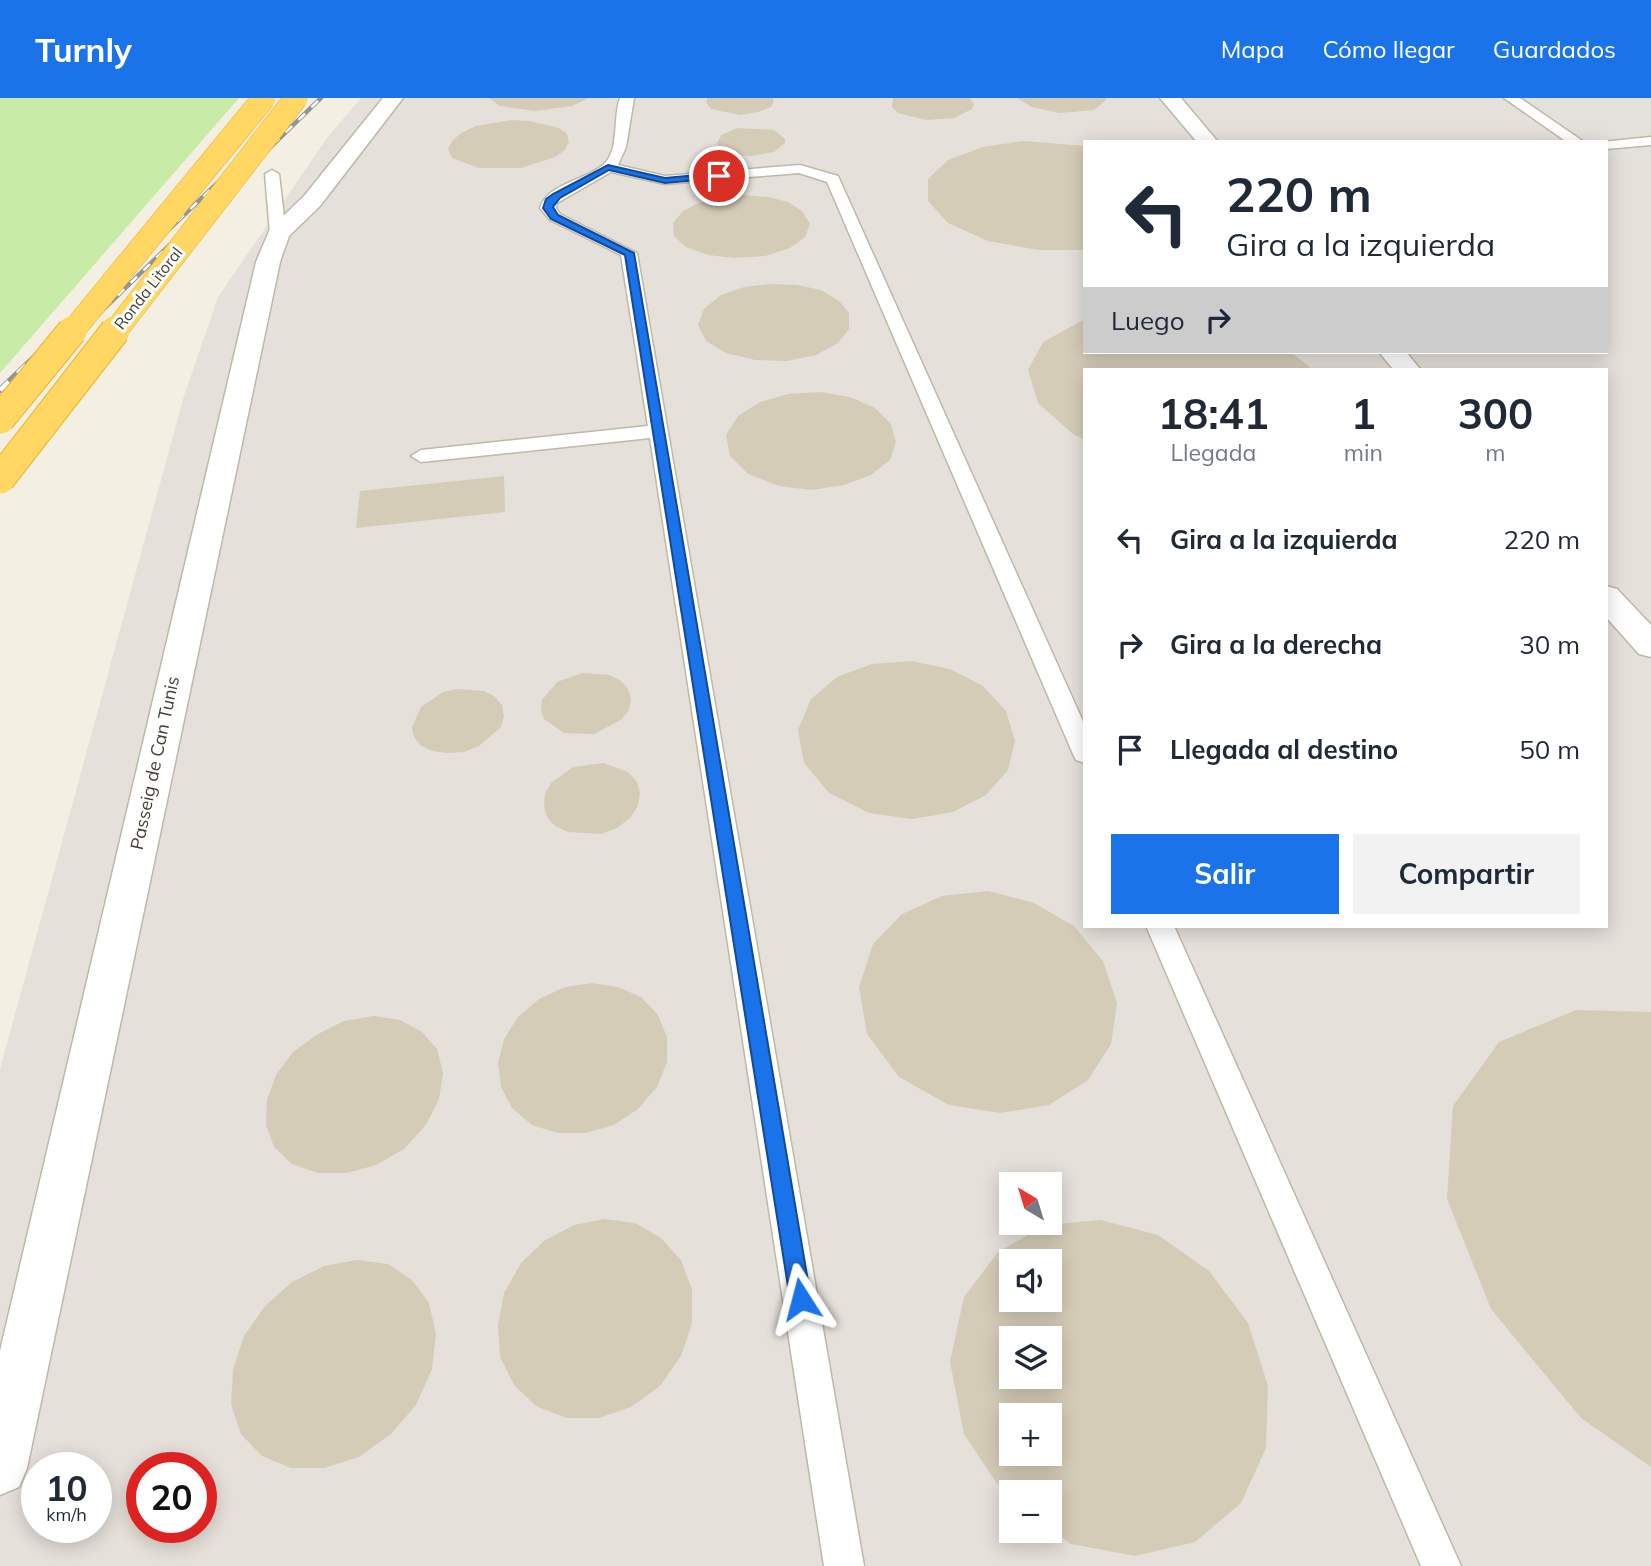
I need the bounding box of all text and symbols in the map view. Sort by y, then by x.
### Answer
text: Turnly [35,29,132,70]
text: Mapa [1221,34,1284,64]
text: Cómo llegar [1322,34,1455,64]
text: Guardados [1493,34,1616,64]
pin [689,146,749,206]
icon: arrive [700,157,738,195]
text: 220 m [1226,163,1372,224]
icon: left [1111,168,1202,259]
text: Gira a la izquierda [1226,224,1495,264]
street label: Ronda Litoral [110,243,186,333]
icon: right [1199,301,1237,339]
text: Luego [1111,304,1185,337]
text: 18:41 [1158,387,1269,440]
text: 1 [1351,387,1376,440]
text: 300 [1458,387,1533,440]
text: Llegada [1170,438,1256,467]
text: min [1344,438,1383,467]
text: m [1485,438,1506,467]
icon: left [1111,521,1149,559]
text: Gira a la izquierda [1170,523,1398,556]
text: 220 m [1504,523,1580,556]
icon: right [1111,626,1149,664]
text: Gira a la derecha [1170,628,1382,661]
text: 30 m [1519,628,1580,661]
street label: Passeig de Can Tunis [125,674,184,852]
icon: arrive [1111,731,1149,769]
text: Llegada al destino [1170,733,1398,766]
text: 50 m [1519,733,1580,766]
button: Salir [1111,834,1339,914]
button: Compartir [1353,834,1580,914]
north arrow [999,1172,1062,1236]
map controls [999,1172,1062,1543]
button: sound [999,1249,1062,1312]
position arrow [764,1262,838,1336]
button: layers [999,1326,1062,1389]
button: + [999,1403,1062,1466]
speed limit sign: 20 [126,1452,217,1543]
text: 10 [45,1466,88,1510]
button: − [999,1480,1062,1543]
text: km/h [46,1503,87,1526]

